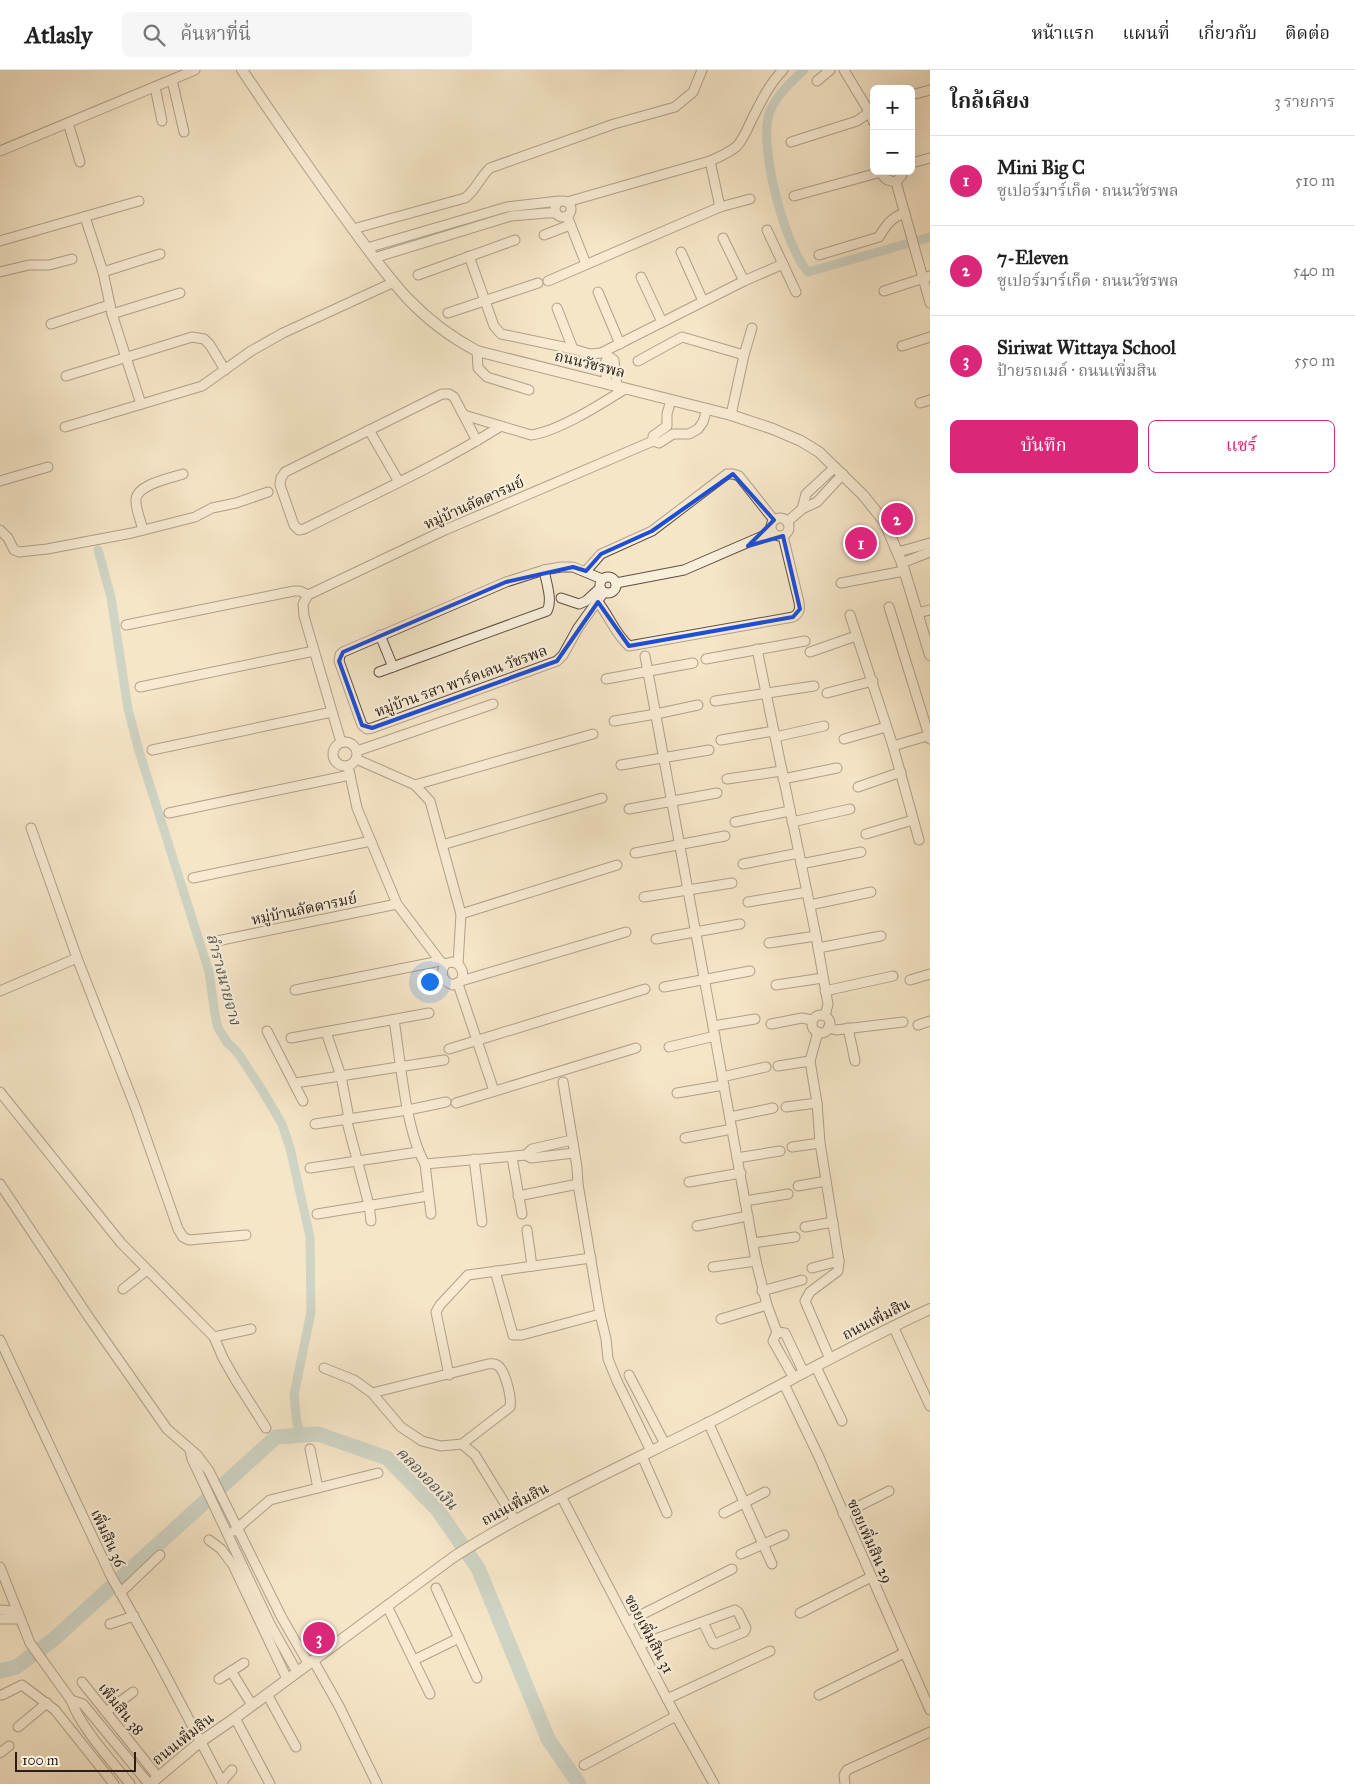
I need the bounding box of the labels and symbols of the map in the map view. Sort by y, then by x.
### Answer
street label: ถนนวัชรพล [553,347,627,381]
street label: หมู่บ้านลัดดารมย์ [421,472,527,534]
pin: 2 [881,500,913,538]
pin: 1 [845,524,877,562]
street label: หมู่บ้าน รสา พาร์คเลน วัชรพล [372,640,550,722]
street label: หมู่บ้านลัดดารมย์ [249,888,359,930]
water label: ลำรางนายจาง [203,931,246,1028]
your location [417,969,443,995]
street label: ถนนเพิ่มสิน [838,1293,913,1344]
water label: คลองออเงิน [392,1443,462,1514]
street label: ถนนเพิ่มสิน [477,1477,552,1529]
street label: ซอยเพิ่มสิน 29 [843,1495,898,1586]
street label: เพิ่มสิน 36 [87,1505,131,1571]
street label: ซอยเพิ่มสิน 31 [621,1591,679,1677]
pin: 3 [303,1619,335,1657]
street label: เพิ่มสิน 38 [94,1678,149,1739]
street label: ถนนเพิ่มสิน [147,1708,218,1769]
scale bar [15,1749,136,1772]

